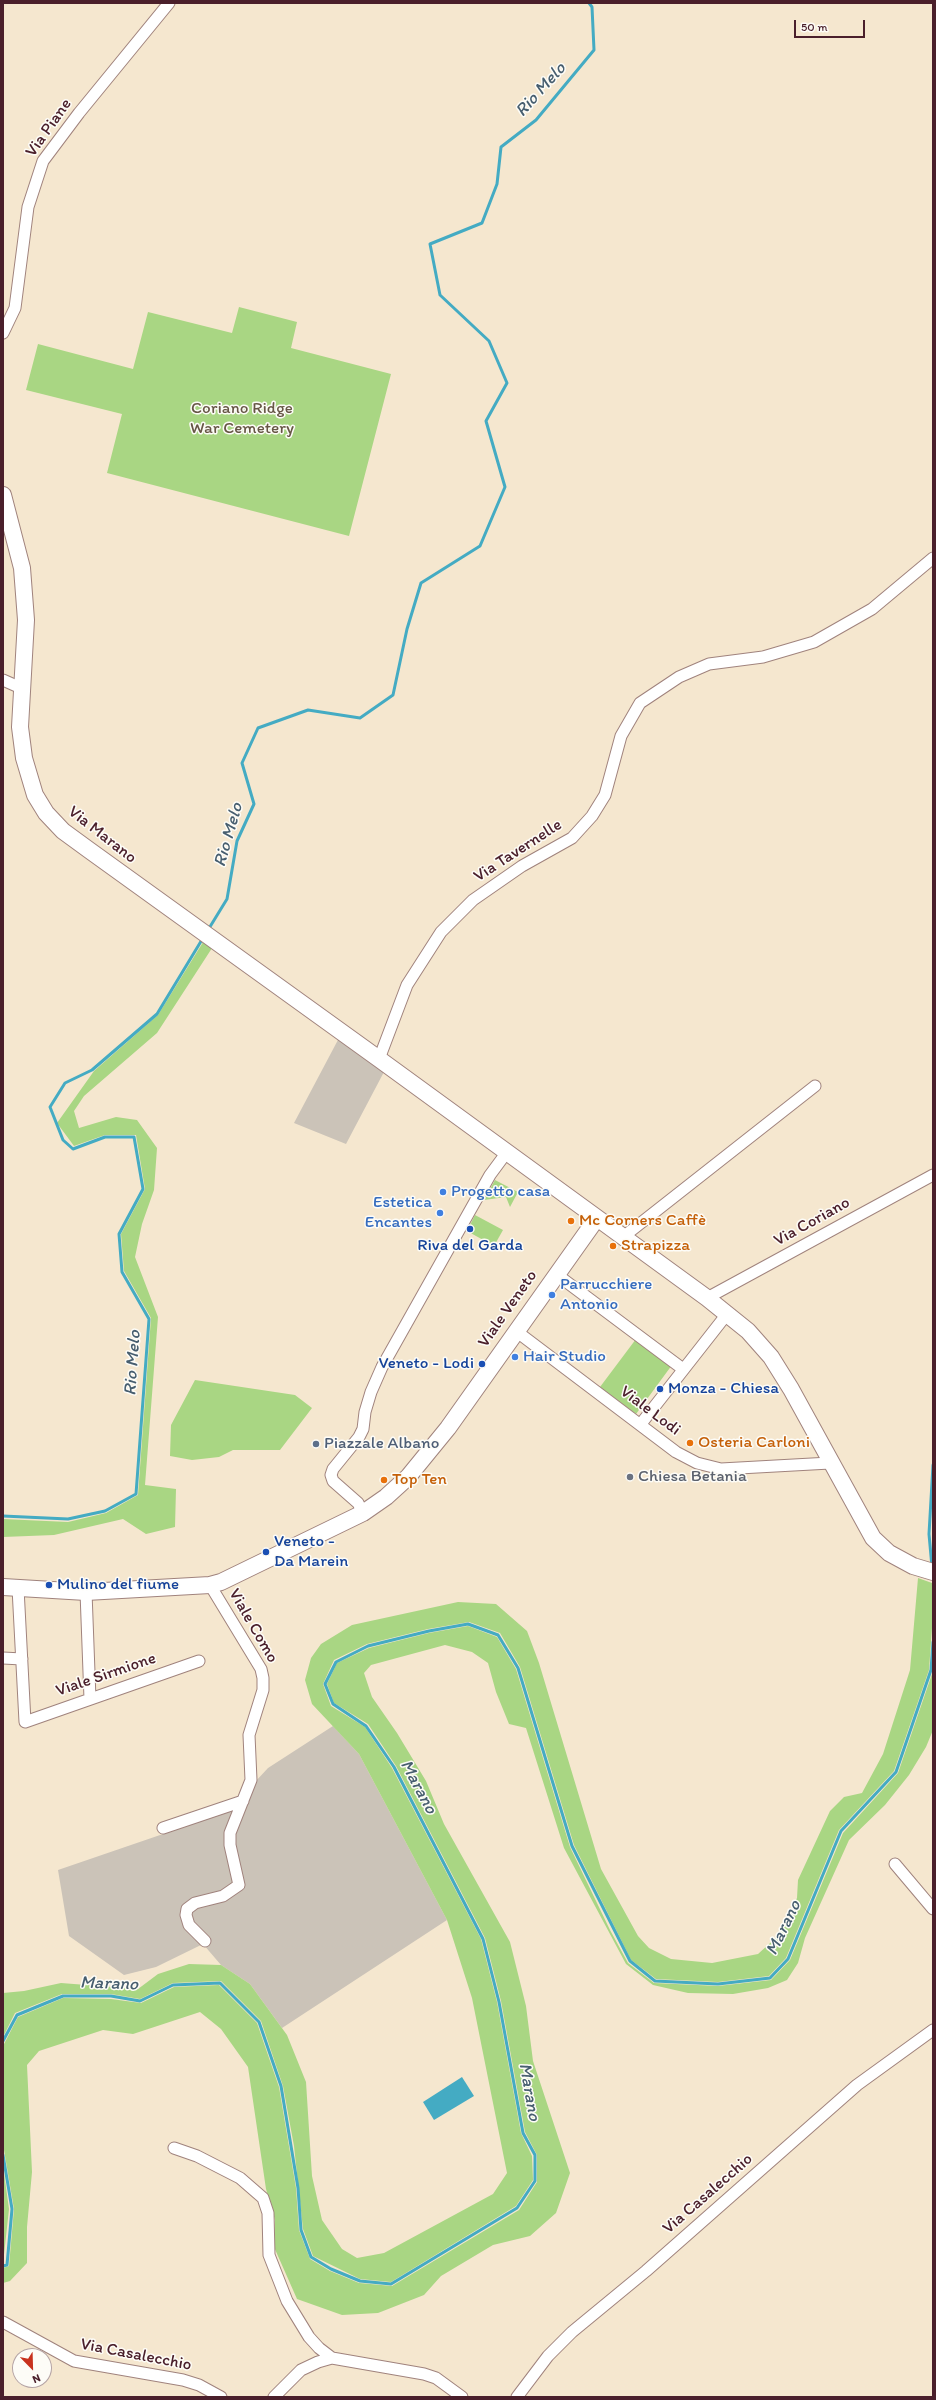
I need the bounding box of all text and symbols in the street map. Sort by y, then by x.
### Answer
scale bar [796,12,867,38]
text: 50 m [801,20,827,34]
water label: Rio Melo [511,58,571,122]
street label: Via Piane [21,95,77,161]
park label: Coriano Ridge War Cemetery [190,399,294,439]
water label: Rio Melo [210,800,248,870]
street label: Via Marano [64,802,140,868]
street label: Via Tavernelle [470,815,566,887]
place label: Progetto casa [451,1182,550,1202]
marker: Progetto casa [438,1187,448,1197]
place label: Estetica Encantes [365,1193,432,1233]
street label: Via Coriano [770,1193,854,1251]
marker: Estetica Encantes [435,1208,445,1218]
place label: Mc Corners Caffè [579,1211,706,1231]
marker: Mc Corners Caffè [566,1216,576,1226]
marker: Riva del Garda [465,1224,475,1234]
place label: Riva del Garda [417,1236,523,1256]
place label: Strapizza [621,1236,690,1256]
marker: Strapizza [608,1241,618,1251]
street label: Viale Veneto [474,1266,542,1352]
place label: Parrucchiere Antonio [560,1275,652,1315]
marker: Parrucchiere Antonio [547,1290,557,1300]
water label: Rio Melo [120,1330,146,1396]
place label: Hair Studio [523,1347,606,1367]
marker: Hair Studio [510,1352,520,1362]
place label: Veneto - Lodi [378,1354,474,1374]
marker: Veneto - Lodi [477,1359,487,1369]
place label: Monza - Chiesa [668,1379,779,1399]
street label: Viale Lodi [616,1382,684,1440]
marker: Monza - Chiesa [655,1384,665,1394]
place label: Osteria Carloni [698,1433,810,1453]
place label: Piazzale Albano [324,1434,439,1454]
marker: Osteria Carloni [685,1438,695,1448]
marker: Piazzale Albano [311,1439,321,1449]
place label: Chiesa Betania [638,1467,747,1487]
place label: Top Ten [392,1470,447,1490]
marker: Chiesa Betania [625,1472,635,1482]
marker: Top Ten [379,1475,389,1485]
place label: Veneto - Da Marein [274,1532,348,1572]
marker: Veneto - Da Marein [261,1547,271,1557]
place label: Mulino del fiume [57,1575,179,1595]
marker: Mulino del fiume [44,1580,54,1590]
street label: Viale Como [224,1585,282,1667]
street label: Viale Sirmione [53,1648,159,1702]
water label: Marano [395,1756,441,1818]
water label: Marano [762,1897,806,1959]
water label: Marano [80,1972,138,1996]
water label: Marano [513,2061,545,2123]
street label: Via Casalecchio [659,2149,757,2239]
street label: Via Casalecchio [79,2334,193,2376]
north arrow [12,2348,52,2388]
text: N [31,2371,42,2386]

